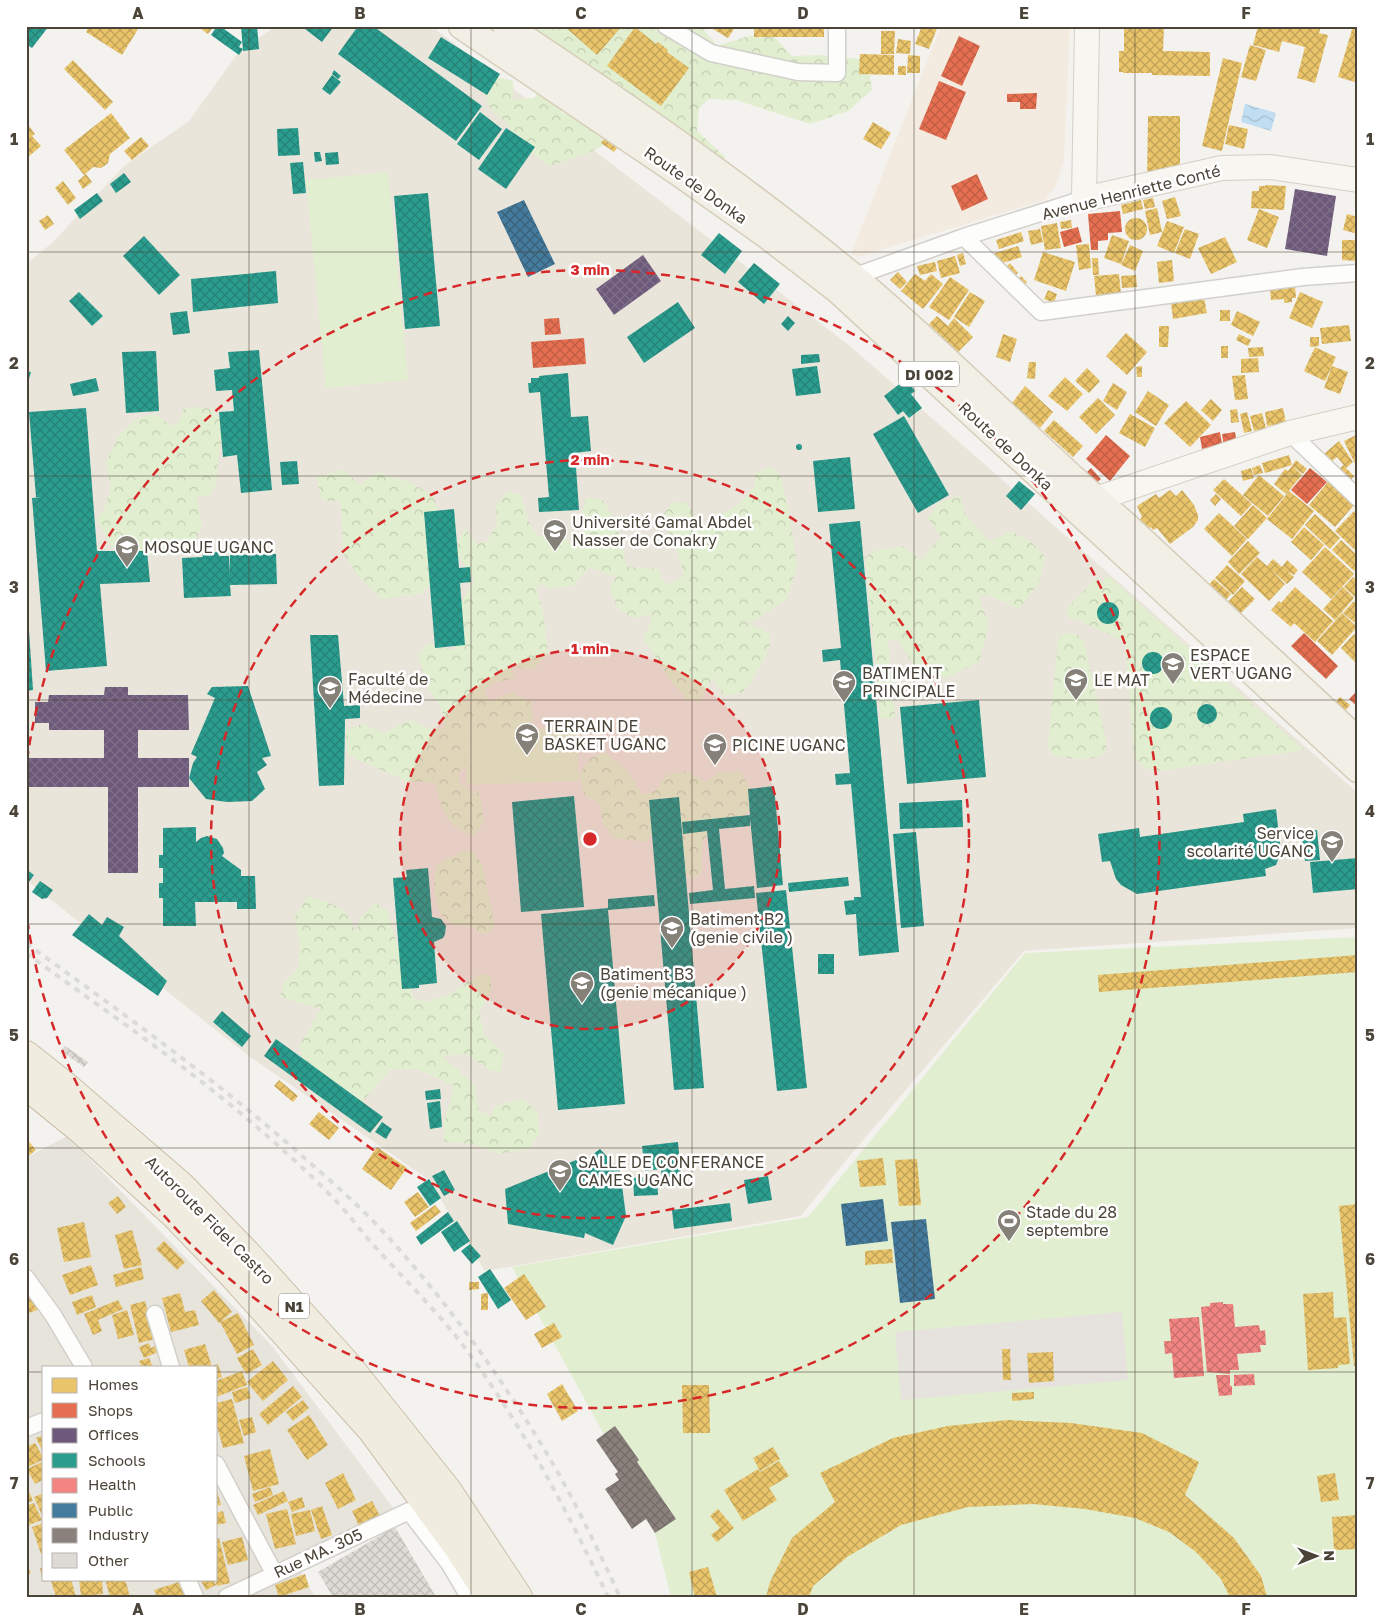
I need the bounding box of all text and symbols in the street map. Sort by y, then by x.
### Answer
text: A [132,3,144,23]
text: B [354,3,366,23]
text: C [575,3,587,23]
text: D [797,3,809,23]
text: E [1019,3,1029,23]
text: F [1241,3,1251,23]
text: 1 [10,129,18,149]
text: 1 [1366,129,1374,149]
street label: Route de Donka [641,142,751,228]
street label: Avenue Henriette Conté [1040,160,1222,224]
text: 3 min [570,260,610,278]
text: 2 [9,353,19,373]
text: 2 [1365,353,1375,373]
road number: DI 002 [899,362,959,386]
street label: Route de Donka [955,397,1057,495]
text: 2 min [570,450,610,468]
place label: Université Gamal Abdel Nasser de Conakry [572,512,752,550]
school or university icon: Université Gamal Abdel Nasser de Conakry [542,518,568,552]
school or university icon: MOSQUE UGANC [114,534,140,568]
place label: MOSQUE UGANC [144,537,274,557]
text: 3 [9,577,19,597]
text: 3 [1365,577,1375,597]
text: 1 min [571,639,609,657]
place label: ESPACE VERT UGANG [1190,645,1292,683]
school or university icon: ESPACE VERT UGANG [1160,651,1186,685]
place label: BATIMENT PRINCIPALE [862,663,955,701]
school or university icon: LE MAT [1063,667,1089,701]
place label: Faculté de Médecine [348,669,428,707]
school or university icon: BATIMENT PRINCIPALE [831,669,857,703]
place label: LE MAT [1094,670,1150,690]
school or university icon: Faculté de Médecine [317,675,343,709]
place label: TERRAIN DE BASKET UGANC [544,716,667,754]
school or university icon: TERRAIN DE BASKET UGANC [514,722,540,756]
school or university icon: PICINE UGANC [702,732,728,766]
place label: PICINE UGANC [732,735,846,755]
text: 4 [9,801,19,821]
text: 4 [1365,801,1375,821]
place label: Service scolarité UGANC [1186,823,1314,861]
school or university icon: Service scolarité UGANC [1319,829,1345,863]
centre of rings [581,830,599,848]
place label: Batiment B2 (genie civile ) [690,909,793,947]
school or university icon: Batiment B2 (genie civile ) [659,915,685,949]
place label: Batiment B3 (genie mécanique ) [600,964,747,1002]
school or university icon: Batiment B3 (genie mécanique ) [569,970,595,1004]
text: 5 [9,1025,19,1045]
text: 5 [1365,1025,1375,1045]
street label: Autoroute Fidel Castro [142,1152,278,1288]
place label: SALLE DE CONFERANCE CAMES UGANC [578,1152,764,1190]
school or university icon: SALLE DE CONFERANCE CAMES UGANC [547,1158,573,1192]
place label: Stade du 28 septembre [1026,1202,1117,1240]
sports icon: Stade du 28 septembre [996,1208,1022,1242]
text: 6 [9,1249,19,1269]
text: 6 [1365,1249,1375,1269]
road number: N1 [279,1294,309,1318]
legend [42,1366,218,1580]
text: Homes [88,1375,138,1393]
text: Shops [88,1401,133,1419]
text: Offices [88,1425,139,1443]
text: Schools [88,1451,146,1469]
text: 7 [10,1473,19,1493]
text: 7 [1366,1473,1375,1493]
text: Health [88,1475,136,1493]
text: Public [88,1501,133,1519]
street label: Rue MA. 305 [270,1524,366,1582]
text: Industry [88,1525,149,1543]
north arrow [1292,1530,1342,1580]
text: N [1321,1550,1338,1561]
text: Other [88,1551,129,1569]
text: A [132,1599,144,1619]
text: B [354,1599,366,1619]
text: C [575,1599,587,1619]
text: D [797,1599,809,1619]
text: E [1019,1599,1029,1619]
text: F [1241,1599,1251,1619]

